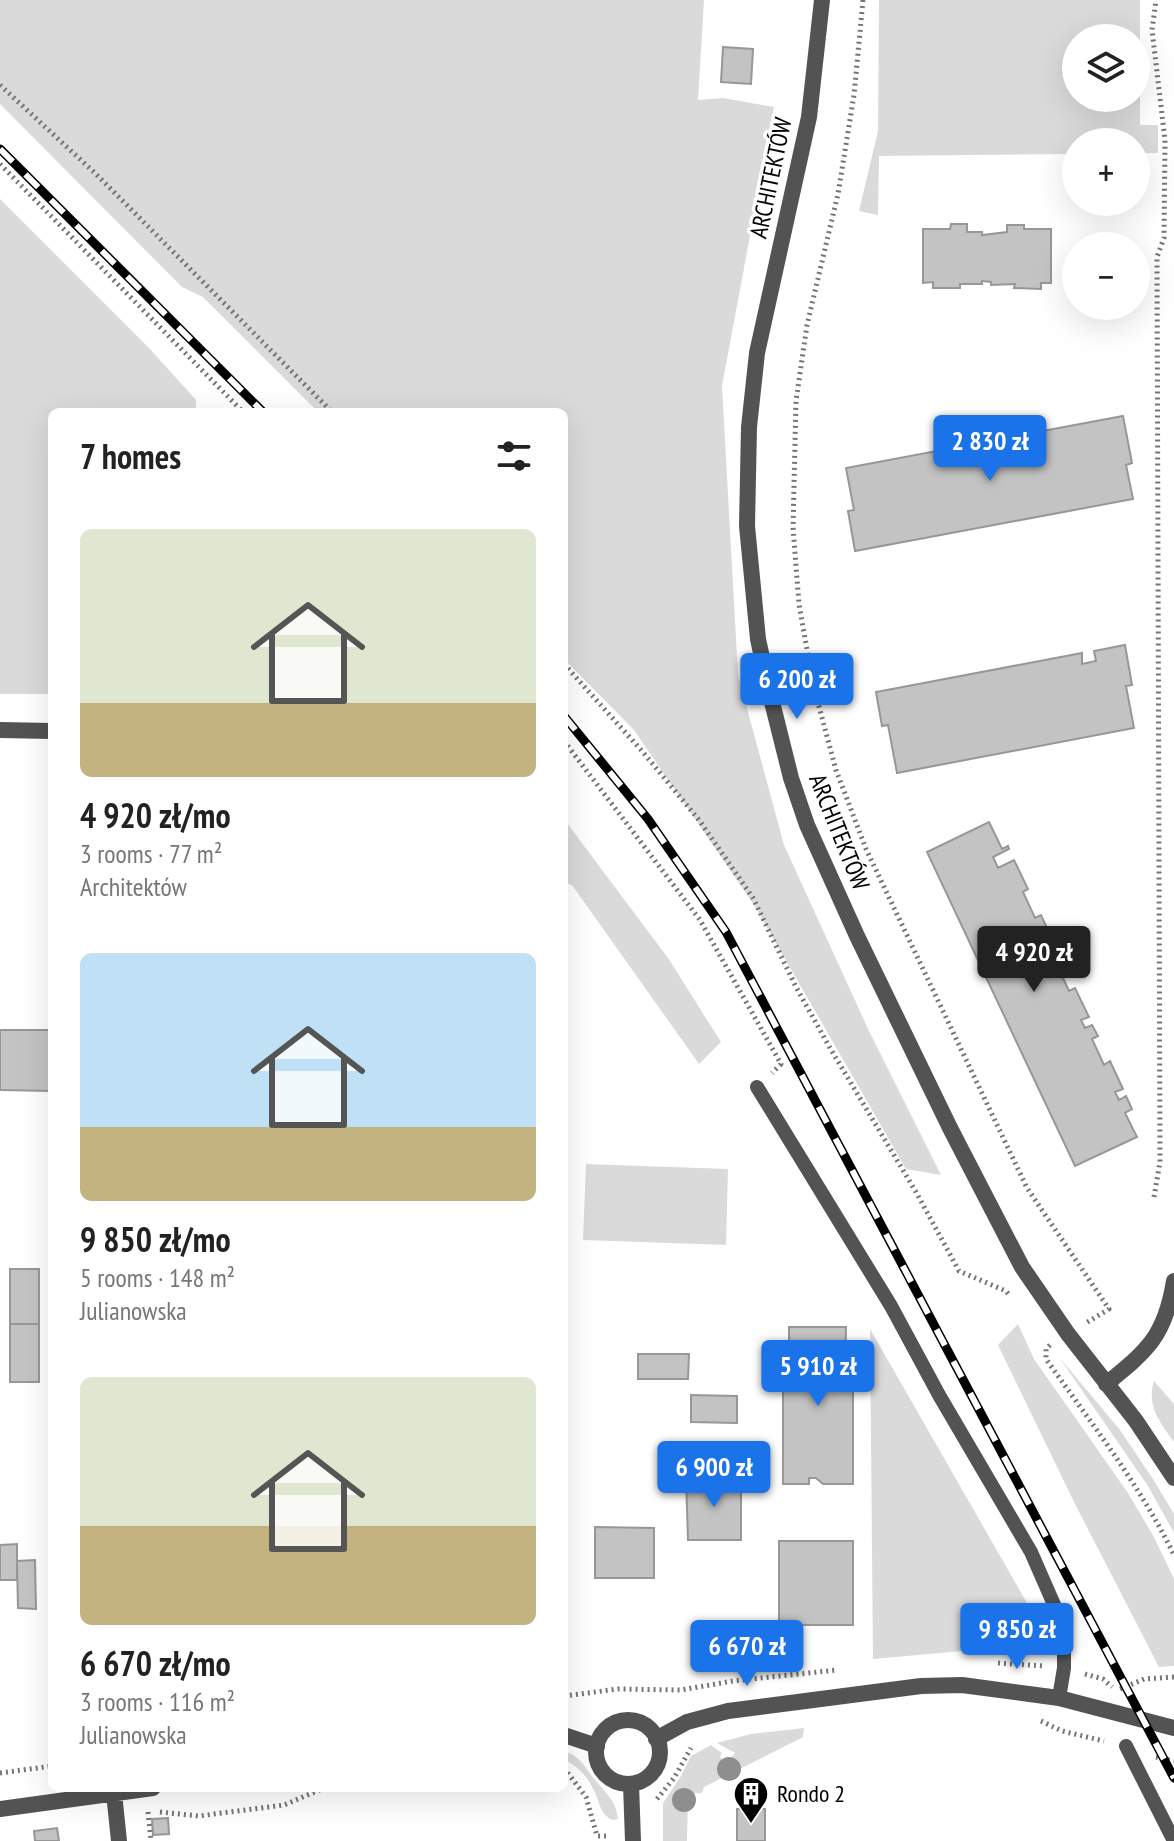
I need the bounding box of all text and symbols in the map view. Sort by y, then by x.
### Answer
map controls [1062,24,1150,320]
button: layers [1062,24,1150,112]
street label: ARCHITEKTÓW [743,115,798,241]
button: + [1062,128,1150,216]
button: − [1062,232,1150,320]
pin: 2 830 zł [907,415,1073,483]
text: 2 830 zł [951,424,1029,457]
text: 7 homes [80,434,181,478]
icon: filters [492,434,536,478]
icon: home [236,581,380,725]
pin: 6 200 zł [714,653,880,721]
text: 6 200 zł [758,662,836,695]
street label: ARCHITEKTÓW [802,769,877,894]
text: 4 920 zł/mo [80,793,231,837]
text: 3 rooms · 77 m² [80,837,222,870]
text: Architektów [80,870,187,903]
pin: 4 920 zł [951,926,1117,994]
text: 4 920 zł [995,935,1073,968]
icon: home [236,1005,380,1149]
text: 9 850 zł/mo [80,1217,231,1261]
text: 5 rooms · 148 m² [80,1261,235,1294]
text: Julianowska [80,1294,187,1327]
pin: 5 910 zł [735,1340,901,1408]
text: 5 910 zł [779,1349,857,1382]
icon: home [236,1429,380,1573]
pin: 6 900 zł [631,1441,797,1509]
text: 6 900 zł [675,1450,753,1483]
pin: 9 850 zł [934,1603,1100,1671]
text: 9 850 zł [978,1612,1056,1645]
pin: 6 670 zł [664,1620,830,1688]
text: 6 670 zł [708,1629,786,1662]
text: 6 670 zł/mo [80,1641,231,1685]
text: 3 rooms · 116 m² [80,1685,235,1718]
text: Julianowska [80,1718,187,1751]
building icon: Rondo 2 [732,1775,770,1825]
place label: Rondo 2 [777,1778,845,1809]

